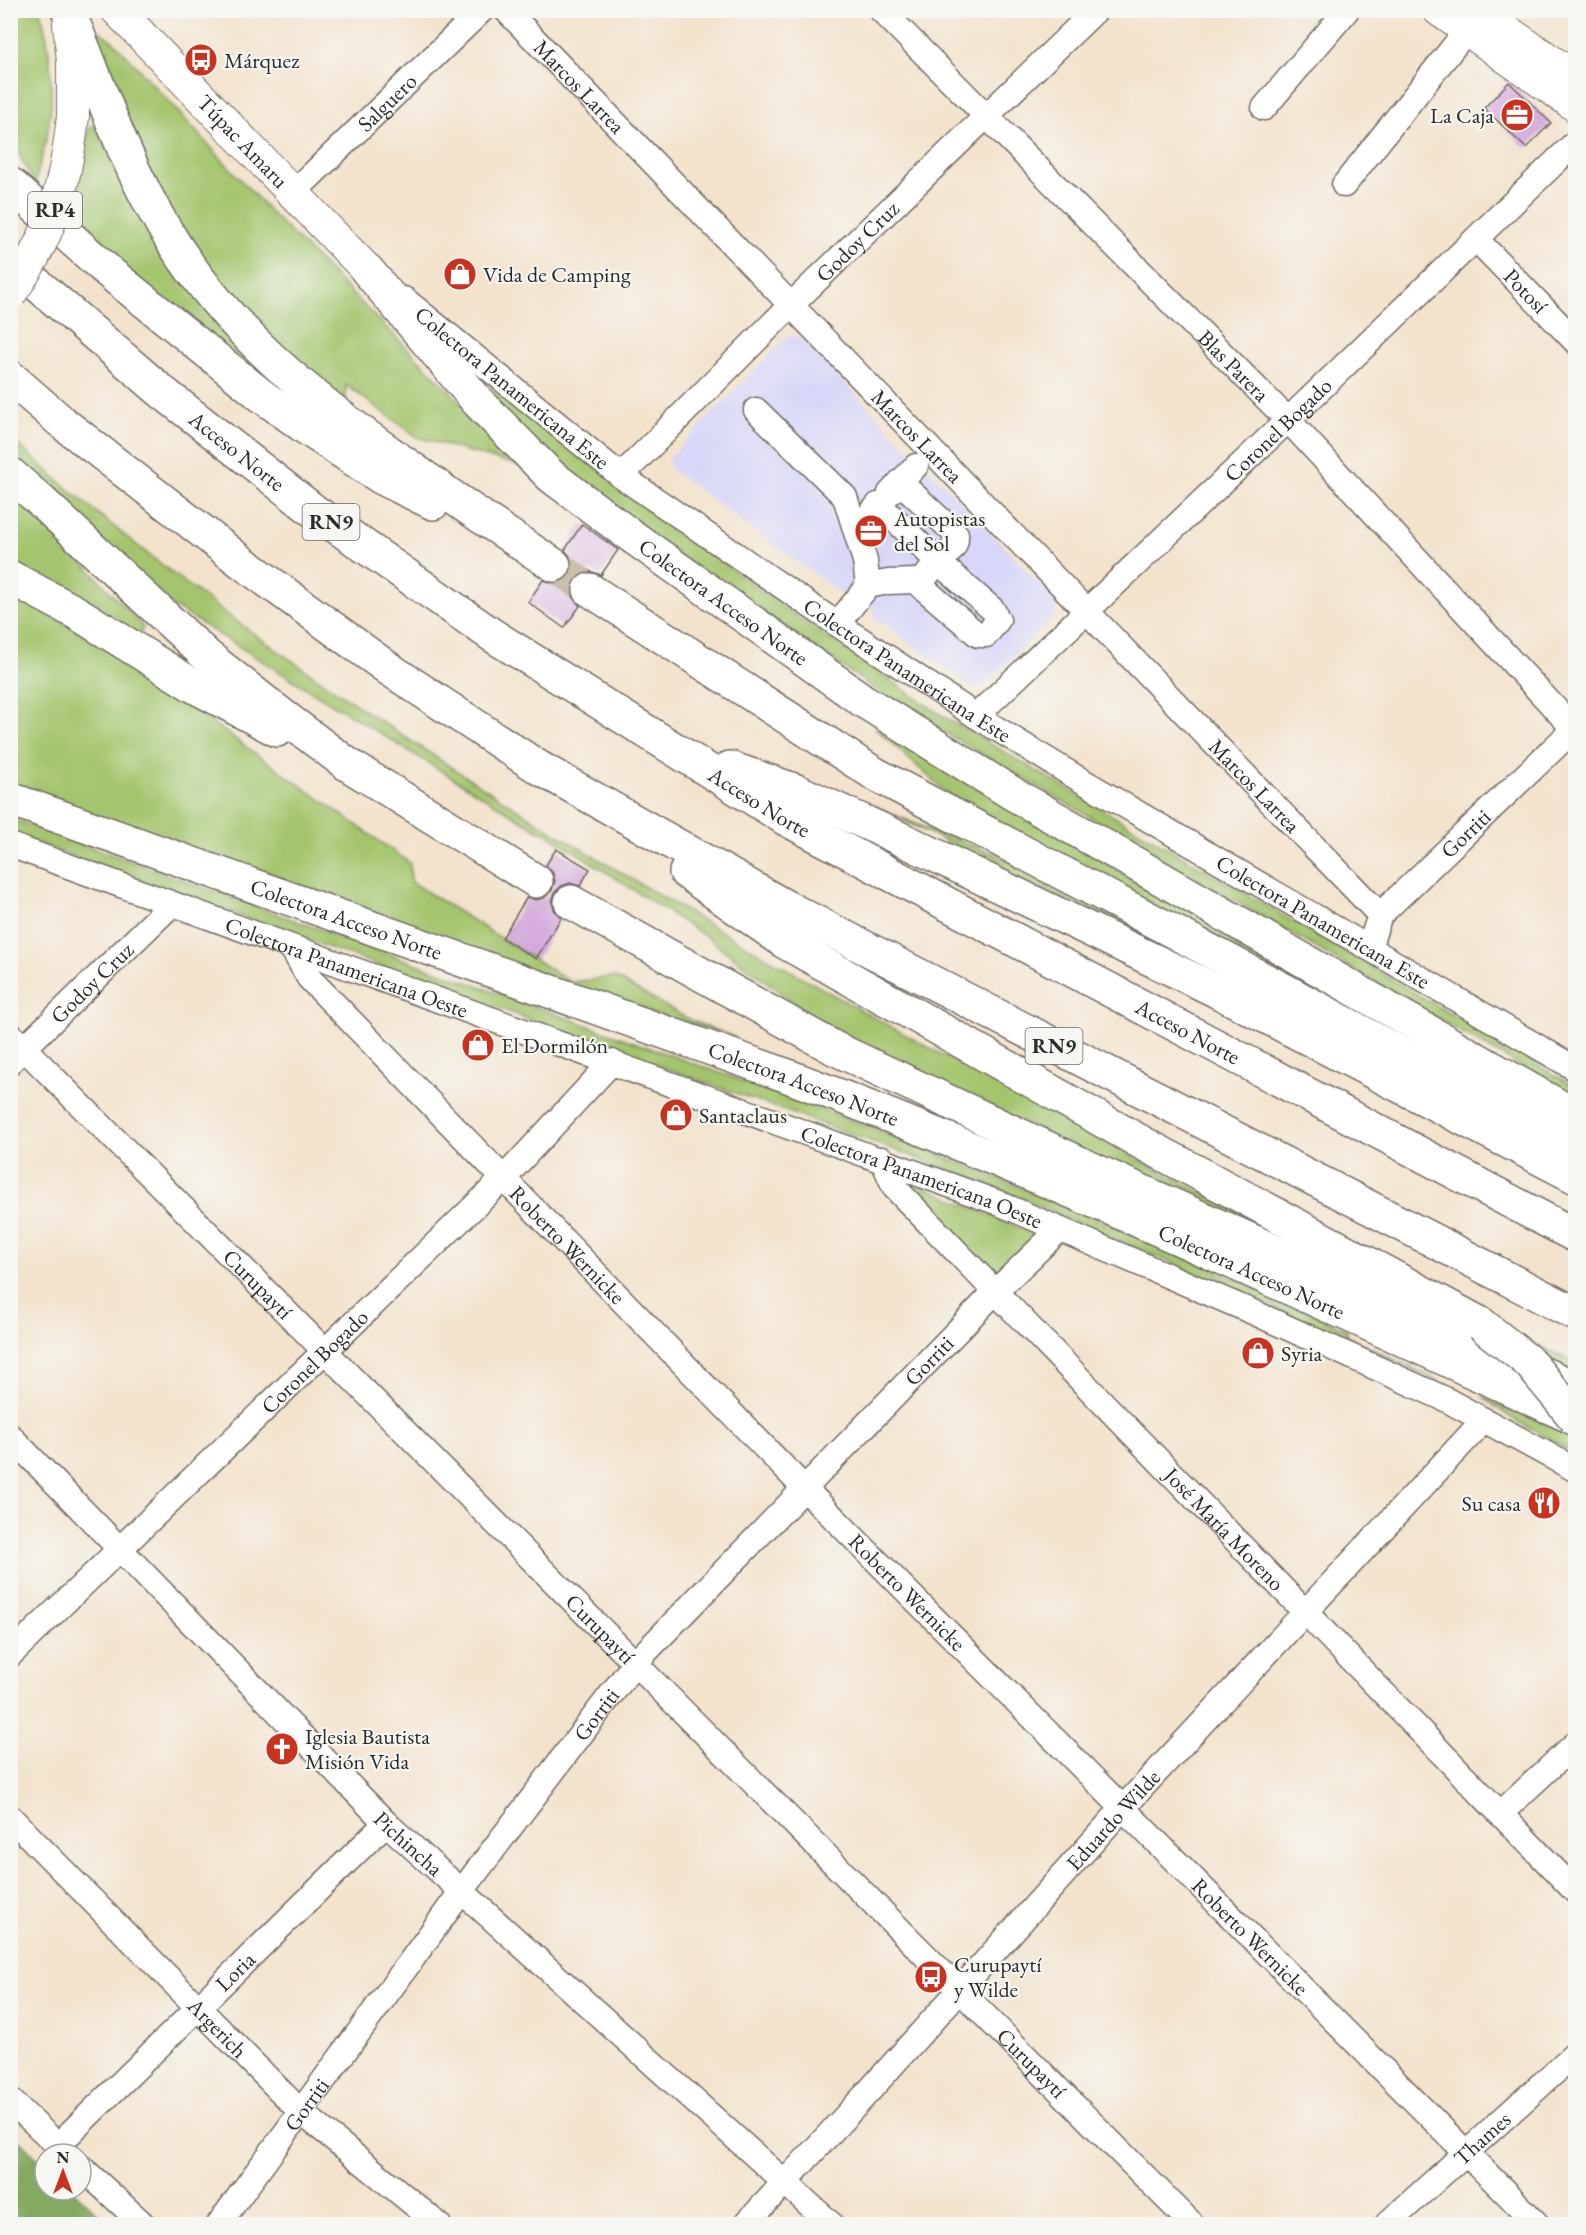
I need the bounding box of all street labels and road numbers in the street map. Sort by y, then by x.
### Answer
street label: Marcos Larrea [527,33,632,140]
street label: Salguero [351,67,423,138]
street label: Túpac Amaru [191,88,295,195]
road number: RP4 [28,192,82,228]
street label: Godoy Cruz [809,194,906,289]
street label: Potosí [1497,262,1555,320]
street label: Colectora Panamericana Este [409,300,616,476]
street label: Blas Parera [1191,324,1276,408]
street label: Coronel Bogado [1218,371,1338,488]
street label: Marcos Larrea [865,383,969,490]
street label: Acceso Norte [182,404,291,498]
road number: RN9 [302,504,360,540]
street label: Colectora Acceso Norte [633,532,814,673]
street label: Colectora Panamericana Este [798,591,1017,749]
street label: Marcos Larrea [1202,732,1307,839]
street label: Acceso Norte [702,760,816,844]
street label: Gorriti [1434,803,1497,865]
street label: Colectora Panamericana Este [1211,848,1436,996]
street label: Colectora Acceso Norte [246,872,446,967]
street label: Colectora Panamericana Oeste [221,910,472,1025]
street label: Godoy Cruz [44,935,140,1030]
street label: Acceso Norte [1129,992,1245,1071]
road number: RN9 [1026,1028,1082,1064]
street label: Colectora Acceso Norte [704,1035,903,1133]
street label: Colectora Panamericana Oeste [797,1118,1047,1235]
street label: Roberto Wernicke [503,1179,632,1311]
street label: Colectora Acceso Norte [1154,1217,1350,1326]
street label: Curupaytí [217,1243,299,1326]
street label: Coronel Bogado [255,1303,375,1420]
street label: Gorriti [898,1329,960,1392]
street label: José María Moreno [1156,1460,1291,1597]
street label: Roberto Wernicke [842,1527,972,1658]
street label: Curupaytí [559,1588,642,1671]
street label: Gorriti [567,1682,626,1747]
street label: Eduardo Wilde [1060,1763,1167,1877]
street label: Pichincha [367,1805,449,1883]
street label: Roberto Wernicke [1185,1872,1315,2002]
street label: Loria [209,1945,262,1998]
street label: Argerich [181,1991,254,2065]
street label: Curupaytí [990,2022,1073,2105]
street label: Gorriti [277,2072,336,2137]
street label: Thames [1447,2105,1517,2172]

